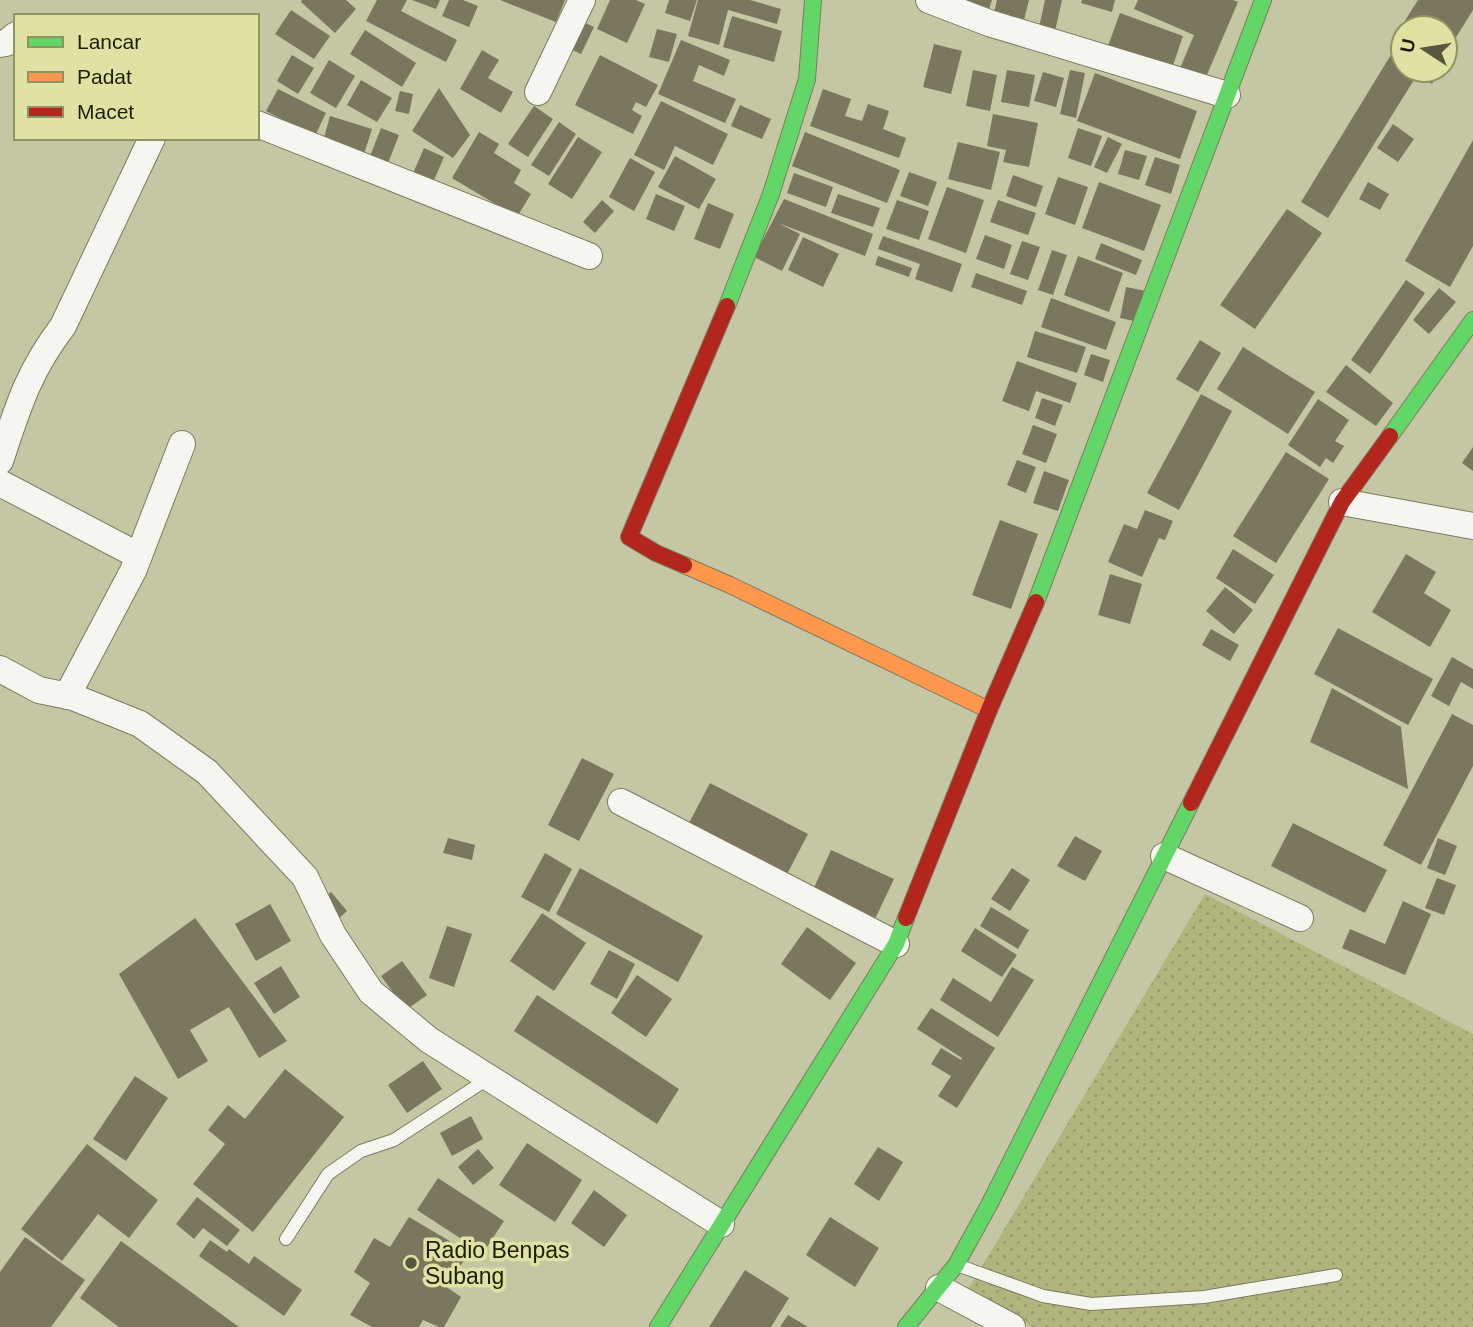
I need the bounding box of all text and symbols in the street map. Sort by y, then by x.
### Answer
legend [14,14,259,140]
north arrow [1389,14,1459,84]
text: Lancar [77,30,141,53]
text: U [1396,37,1420,54]
text: Padat [77,65,132,88]
text: Macet [77,100,134,123]
place label: Radio Benpas Subang [425,1237,570,1289]
marker: Radio Benpas Subang [403,1255,419,1271]

